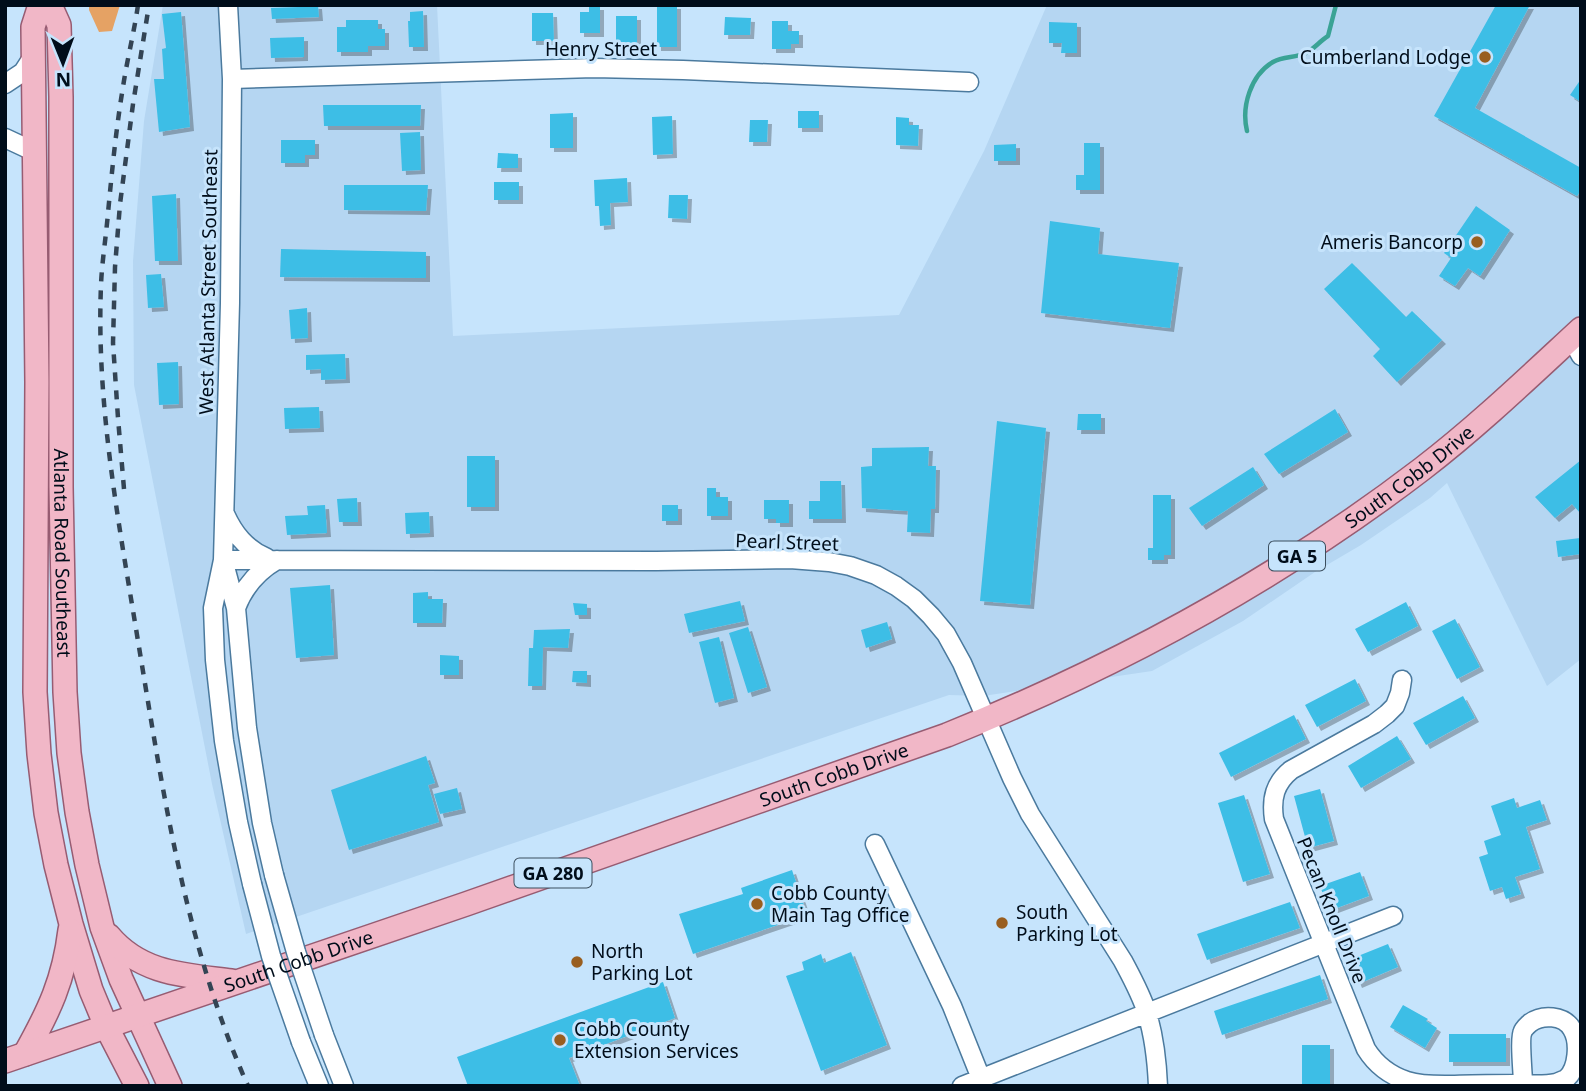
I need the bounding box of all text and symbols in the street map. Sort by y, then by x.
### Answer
north arrow [28,28,98,98]
street label: Henry Street [545,36,657,62]
place label: Cumberland Lodge [1300,44,1471,70]
marker: Cumberland Lodge [1477,49,1493,65]
text: N [55,67,71,93]
street label: West Atlanta Street Southeast [193,149,223,415]
place label: Ameris Bancorp [1321,229,1463,255]
marker: Ameris Bancorp [1469,234,1485,250]
street label: South Cobb Drive [1339,419,1479,534]
street label: Atlanta Road Southeast [48,448,77,658]
street label: Pearl Street [735,527,839,557]
road number: GA 5 [1269,542,1325,570]
street label: South Cobb Drive [756,737,912,813]
street label: Pecan Knoll Drive [1291,833,1373,987]
road number: GA 280 [514,858,592,888]
place label: Cobb County Main Tag Office [771,880,909,928]
marker: Cobb County Main Tag Office [749,896,765,912]
place label: South Parking Lot [1016,899,1118,947]
marker: South Parking Lot [994,915,1010,931]
street label: South Cobb Drive [220,924,377,999]
place label: North Parking Lot [591,938,693,986]
marker: North Parking Lot [569,954,585,970]
place label: Cobb County Extension Services [574,1016,739,1064]
marker: Cobb County Extension Services [552,1032,568,1048]

